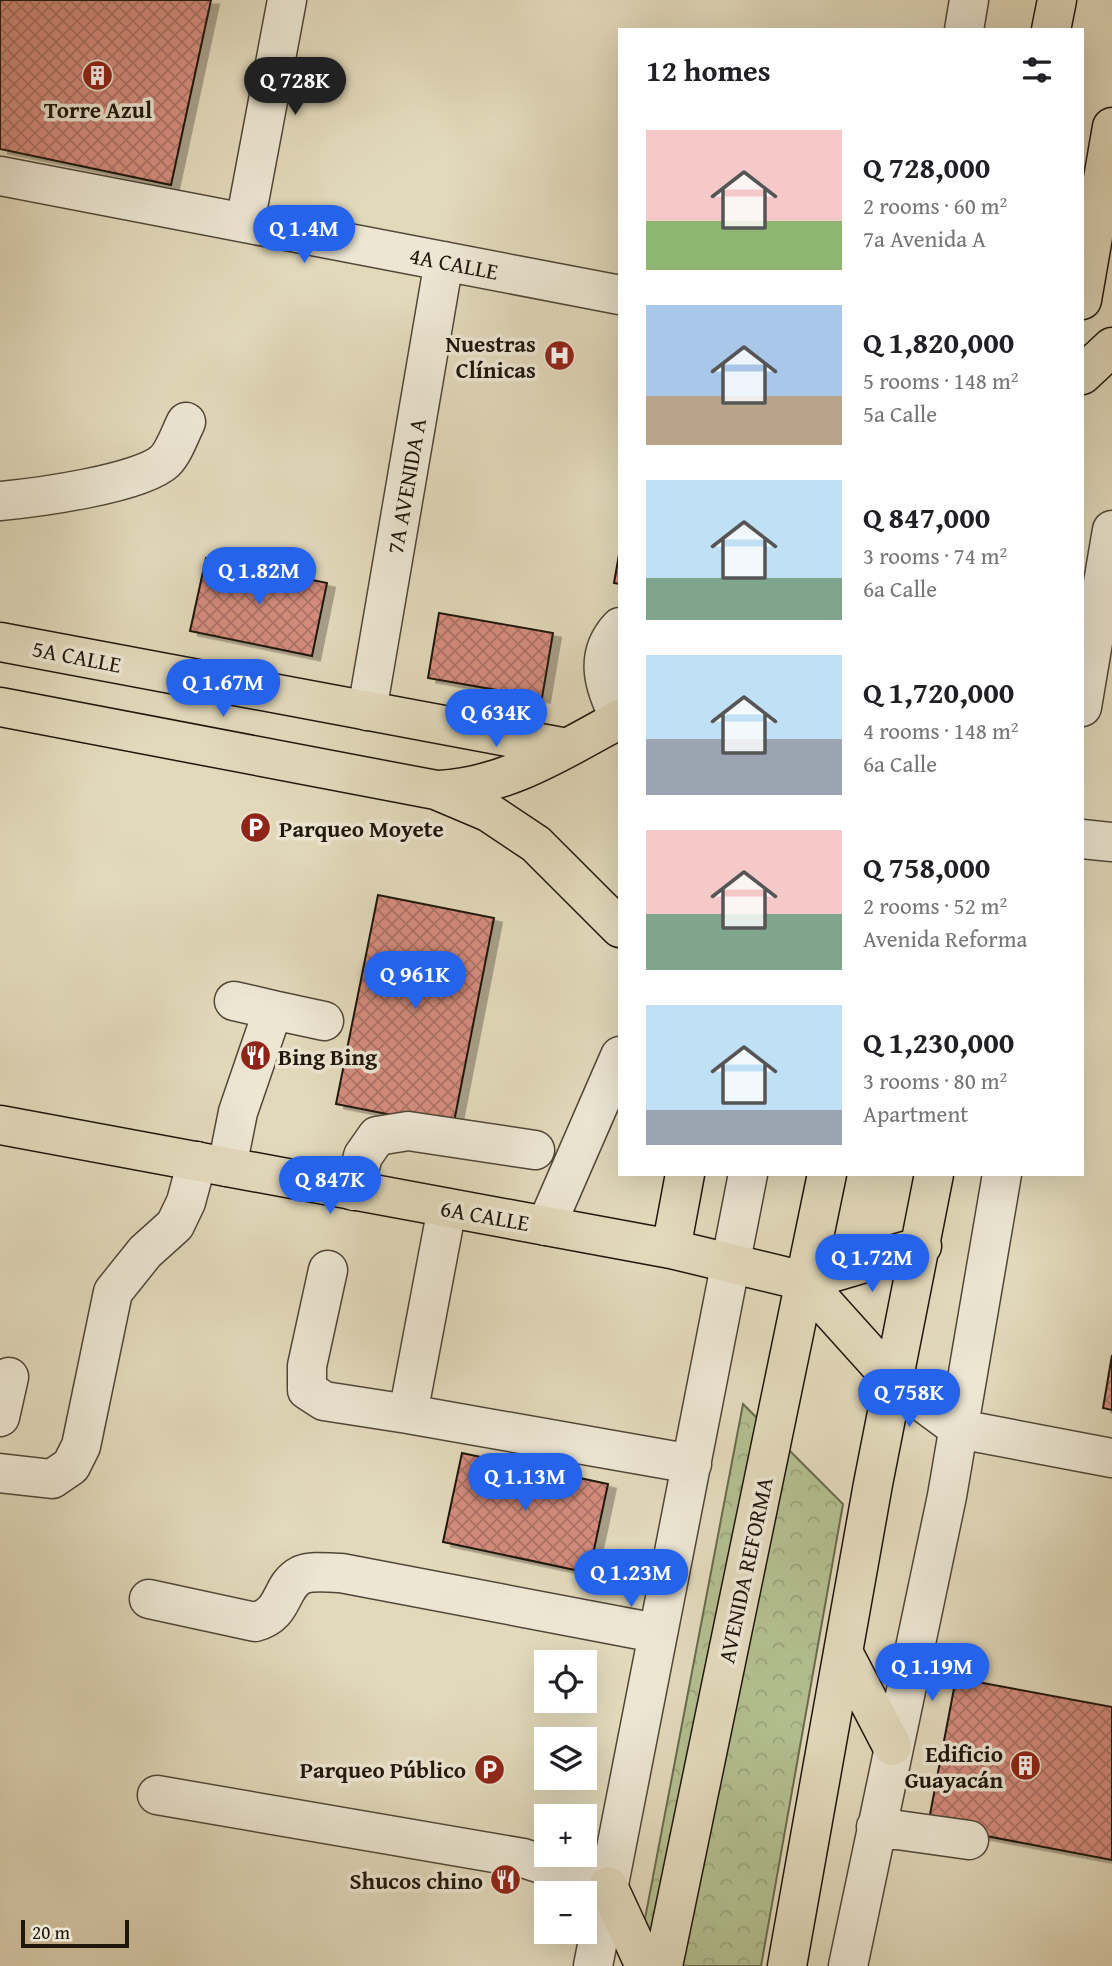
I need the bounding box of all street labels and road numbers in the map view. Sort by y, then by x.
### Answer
street label: 4A CALLE [407,238,501,288]
street label: 7A AVENIDA A [378,415,434,556]
street label: 5A CALLE [30,631,124,681]
street label: 6A CALLE [438,1191,532,1239]
street label: AVENIDA REFORMA [709,1474,781,1666]

